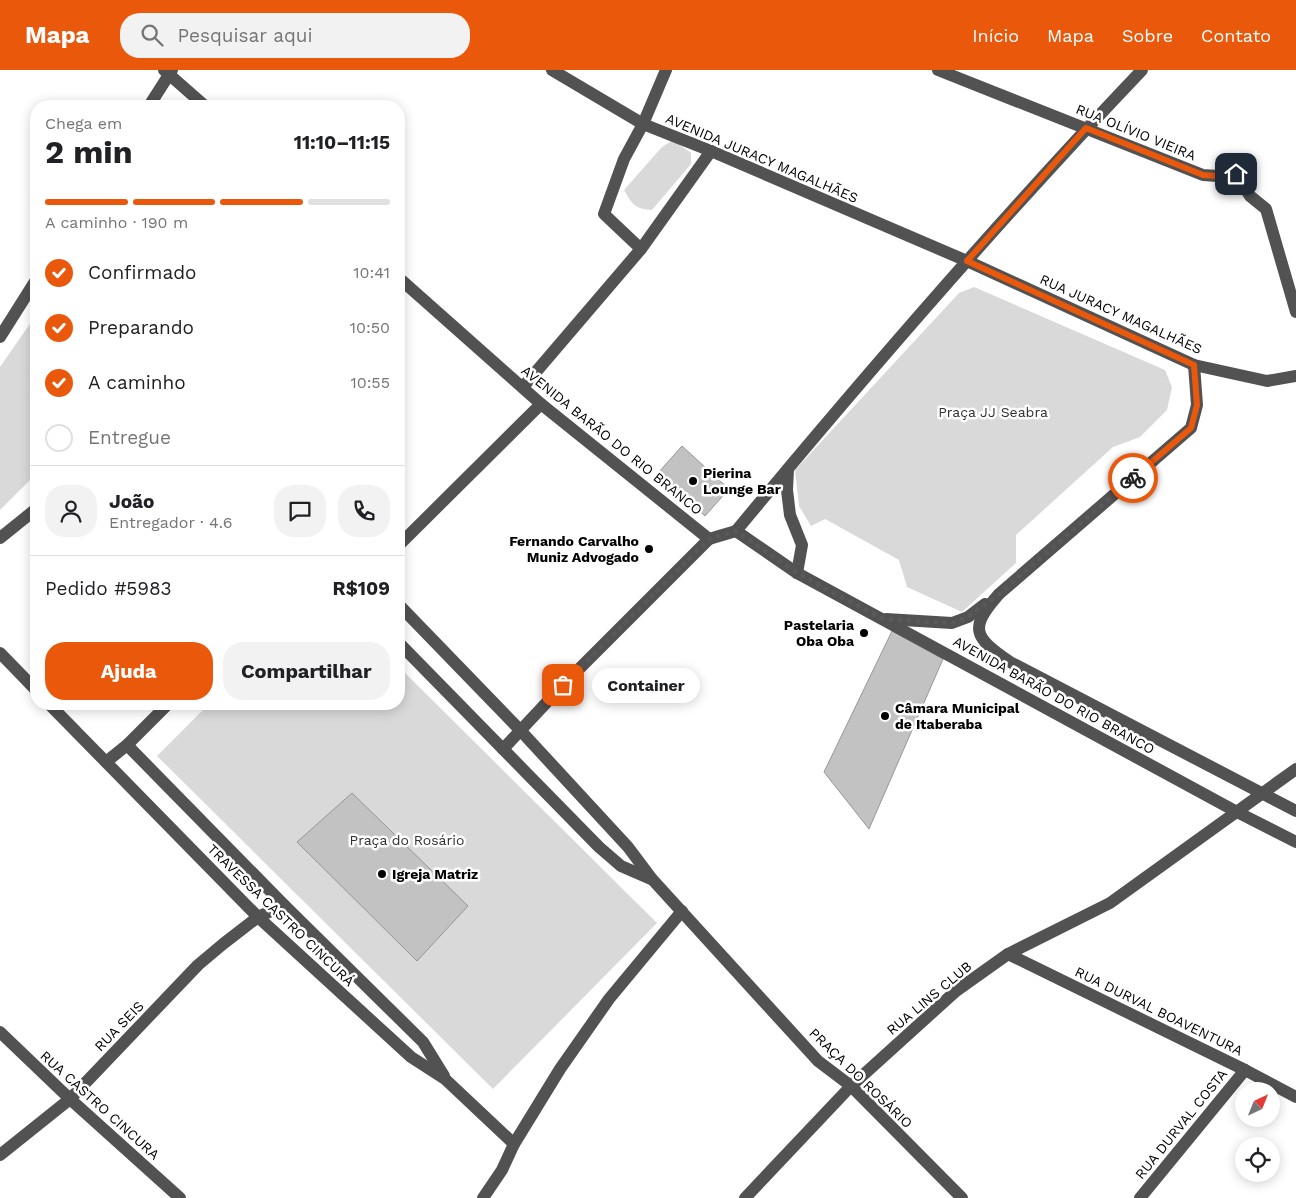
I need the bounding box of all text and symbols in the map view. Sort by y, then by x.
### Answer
search box [120,13,470,58]
text: Mapa [25,21,90,49]
icon: search [138,21,166,49]
text: Pesquisar aqui [178,24,313,47]
text: Início [972,25,1019,46]
text: Mapa [1047,25,1094,46]
text: Sobre [1122,25,1173,46]
text: Contato [1201,25,1271,46]
street label: RUA OLÍVIO VIEIRA [1074,101,1198,163]
street label: AVENIDA JURACY MAGALHÃES [663,110,861,206]
text: Chega em [45,114,122,133]
text: 11:10–11:15 [294,131,390,154]
text: 2 min [45,133,133,171]
pin [1215,153,1257,195]
icon: home [1222,160,1250,188]
text: A caminho · 190 m [45,213,188,232]
icon: check [45,259,73,287]
text: Confirmado [88,261,197,284]
text: 10:41 [353,263,390,282]
street label: RUA JURACY MAGALHÃES [1037,271,1205,357]
icon: check [45,314,73,342]
text: Preparando [88,316,194,339]
text: 10:50 [350,318,390,337]
street label: AVENIDA BARÃO DO RIO BRANCO [518,362,706,518]
icon: check [45,369,73,397]
text: A caminho [88,371,186,394]
text: 10:55 [350,373,390,392]
park label: Praça JJ Seabra [938,404,1048,420]
text: Entregue [88,426,171,449]
courier [1108,453,1158,503]
icon: bike [1119,464,1147,492]
place label: Pierina Lounge Bar [703,465,781,497]
marker: Pierina Lounge Bar [687,475,699,487]
button: person [45,485,97,537]
button: chat [274,485,326,537]
button: phone [338,485,390,537]
text: João [109,490,154,513]
text: Entregador · 4.6 [109,513,232,532]
place label: Fernando Carvalho Muniz Advogado [509,533,639,565]
marker: Fernando Carvalho Muniz Advogado [643,543,655,555]
text: Pedido #5983 [45,577,171,600]
text: R$109 [333,577,390,600]
place label: Pastelaria Oba Oba [784,617,855,649]
marker: Pastelaria Oba Oba [858,627,870,639]
street label: AVENIDA BARÃO DO RIO BRANCO [950,633,1158,757]
button: Ajuda [45,642,213,700]
button: Compartilhar [223,642,390,700]
pin [542,664,584,706]
callout: Container [593,668,700,702]
icon: bag [549,671,577,699]
text: Container [607,676,685,695]
place label: Câmara Municipal de Itaberaba [895,700,1020,732]
marker: Câmara Municipal de Itaberaba [879,710,891,722]
park label: Praça do Rosário [350,832,464,848]
street label: TRAVESSA CASTRO CINCURÁ [204,841,358,989]
place label: Igreja Matriz [392,866,478,882]
marker: Igreja Matriz [376,868,388,880]
street label: RUA LINS CLUB [883,958,975,1038]
street label: RUA DURVAL BOAVENTURA [1073,963,1245,1059]
street label: RUA SEIS [91,998,147,1054]
street label: PRAÇA DO ROSÁRIO [806,1025,916,1131]
street label: RUA CASTRO CINCURA [37,1047,163,1163]
street label: RUA DURVAL COSTA [1132,1066,1230,1182]
north arrow [1235,1082,1280,1128]
map controls [1235,1082,1280,1182]
button: locate [1235,1137,1280,1182]

